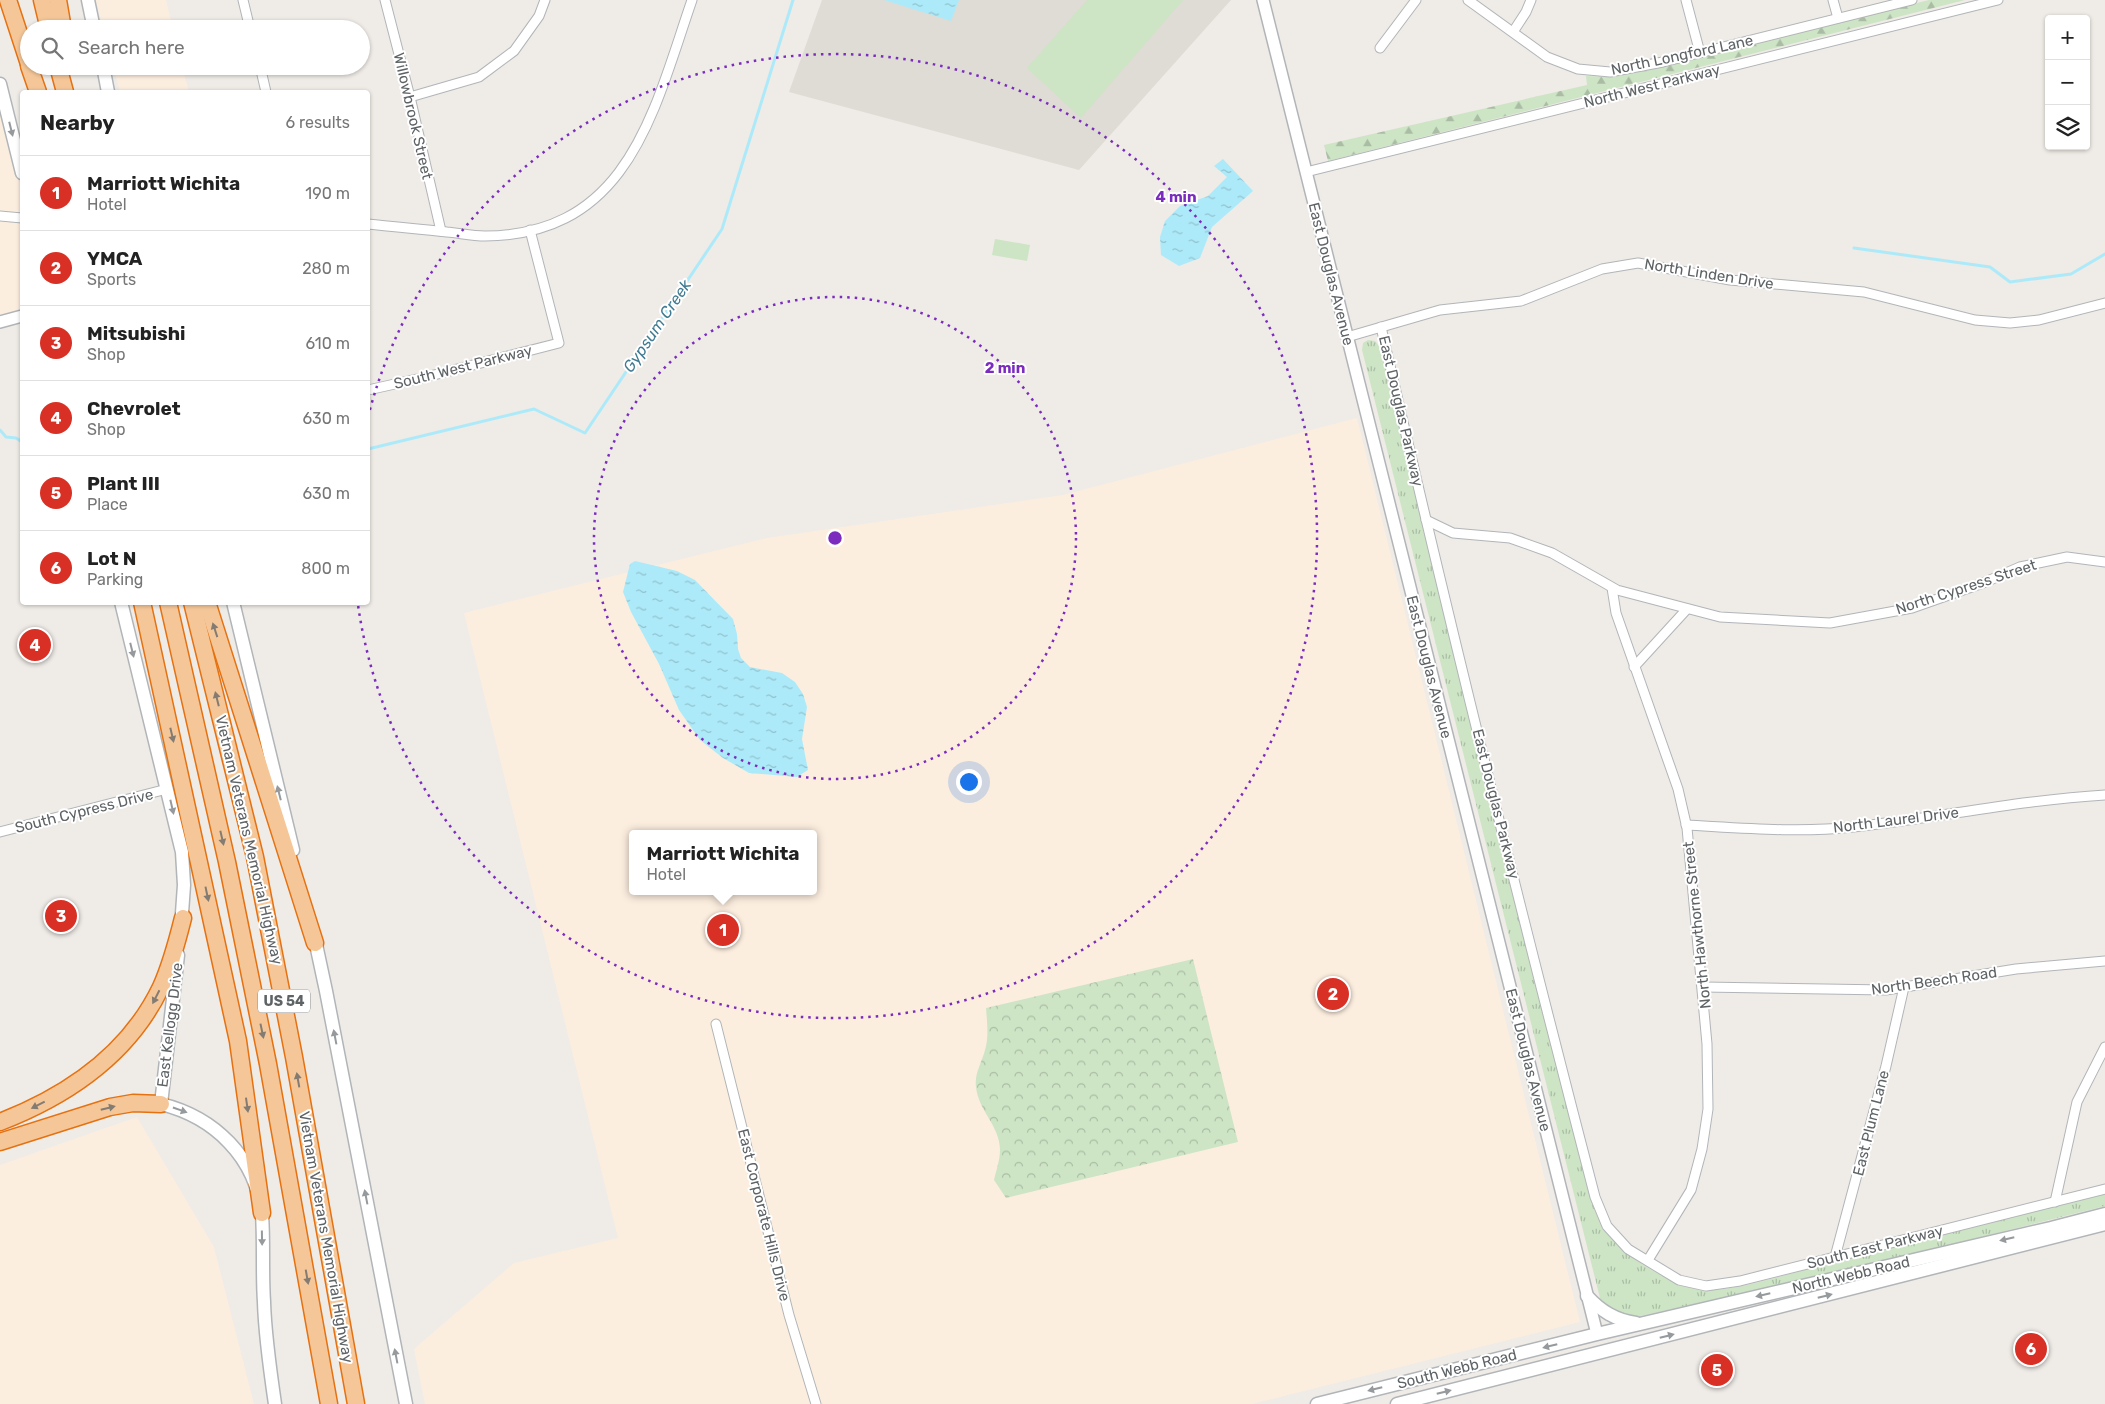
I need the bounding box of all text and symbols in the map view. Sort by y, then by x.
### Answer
map controls [2045,15,2090,150]
button: + [2045,15,2090,60]
search box [20,20,370,75]
street label: North Longford Lane [1609,31,1755,79]
icon: search [38,34,66,62]
text: Search here [78,36,185,59]
street label: Willowbrook Street [390,51,436,181]
street label: North West Parkway [1582,60,1722,112]
button: − [2045,60,2090,105]
button: layers [2045,105,2090,150]
text: Nearby [40,110,115,135]
text: 6 results [285,113,350,132]
one-way arrow [7,121,15,136]
text: Marriott Wichita [87,172,240,195]
text: 1 [52,184,60,203]
text: 190 m [305,184,350,203]
text: 4 min [1155,188,1197,206]
text: Hotel [87,195,127,214]
street label: East Douglas Avenue [1305,201,1357,347]
text: YMCA [87,247,142,270]
street label: North Linden Drive [1643,255,1775,293]
text: 2 [51,259,61,278]
text: 280 m [302,259,350,278]
text: Sports [87,270,136,289]
water label: Gypsum Creek [619,275,696,376]
text: Mitsubishi [87,322,185,345]
text: 3 [51,334,61,353]
text: 610 m [306,334,350,353]
street label: East Douglas Parkway [1375,334,1427,488]
street label: South West Parkway [392,341,534,393]
text: Shop [87,345,125,364]
text: 2 min [985,359,1025,377]
text: Chevrolet [87,397,181,420]
text: 4 [51,409,61,428]
text: 630 m [302,409,350,428]
text: Shop [87,420,125,439]
text: Plant III [87,472,160,495]
text: 5 [51,484,61,503]
text: 630 m [302,484,350,503]
text: Place [87,495,128,514]
centre of rings [826,529,844,547]
text: Lot N [87,547,136,570]
street label: North Cypress Street [1893,556,2039,618]
text: 6 [51,559,61,578]
text: 800 m [301,559,350,578]
text: Parking [87,570,143,589]
street label: East Douglas Avenue [1403,594,1455,740]
one-way arrow [211,622,219,637]
pin: 4 [19,626,51,664]
one-way arrow [129,642,137,657]
one-way arrow [212,692,220,707]
street label: Vietnam Veterans Memorial Highway [212,714,286,966]
street label: East Douglas Parkway [1469,727,1523,881]
one-way arrow [168,728,176,743]
your location [956,769,982,795]
street label: South Cypress Drive [13,785,155,837]
one-way arrow [275,786,283,801]
one-way arrow [168,800,176,815]
street label: North Laurel Drive [1832,803,1960,837]
one-way arrow [218,830,226,845]
popup [629,830,817,895]
street label: North Hawthorne Street [1679,840,1715,1010]
text: Marriott Wichita [646,842,800,865]
text: Hotel [646,865,686,884]
one-way arrow [203,886,211,902]
pin: 3 [45,897,77,935]
pin: 1 [707,911,739,949]
street label: East Kellogg Drive [153,962,187,1088]
street label: North Beech Road [1870,963,1998,999]
pin: 2 [1317,975,1349,1013]
street label: East Douglas Avenue [1502,987,1554,1133]
road number: US 54 [258,989,310,1012]
one-way arrow [152,990,160,1004]
one-way arrow [258,1023,266,1039]
one-way arrow [331,1029,339,1045]
street label: East Plum Lane [1849,1068,1893,1178]
one-way arrow [294,1072,302,1088]
one-way arrow [243,1097,251,1113]
one-way arrow [31,1101,45,1109]
one-way arrow [101,1104,116,1112]
one-way arrow [173,1107,188,1114]
street label: Vietnam Veterans Memorial Highway [295,1110,357,1364]
street label: East Corporate Hills Drive [734,1127,794,1303]
one-way arrow [361,1188,369,1204]
street label: South East Parkway [1805,1221,1945,1273]
one-way arrow [259,1230,267,1246]
one-way arrow [1999,1235,2014,1243]
street label: North Webb Road [1790,1253,1912,1297]
one-way arrow [303,1269,311,1285]
one-way arrow [1756,1291,1771,1299]
one-way arrow [1817,1292,1832,1300]
pin: 6 [2015,1330,2047,1368]
one-way arrow [1660,1332,1675,1340]
one-way arrow [1543,1342,1558,1350]
street label: South Webb Road [1395,1345,1519,1393]
one-way arrow [392,1348,400,1364]
pin: 5 [1701,1351,1733,1389]
one-way arrow [1368,1386,1383,1394]
one-way arrow [1436,1388,1451,1396]

